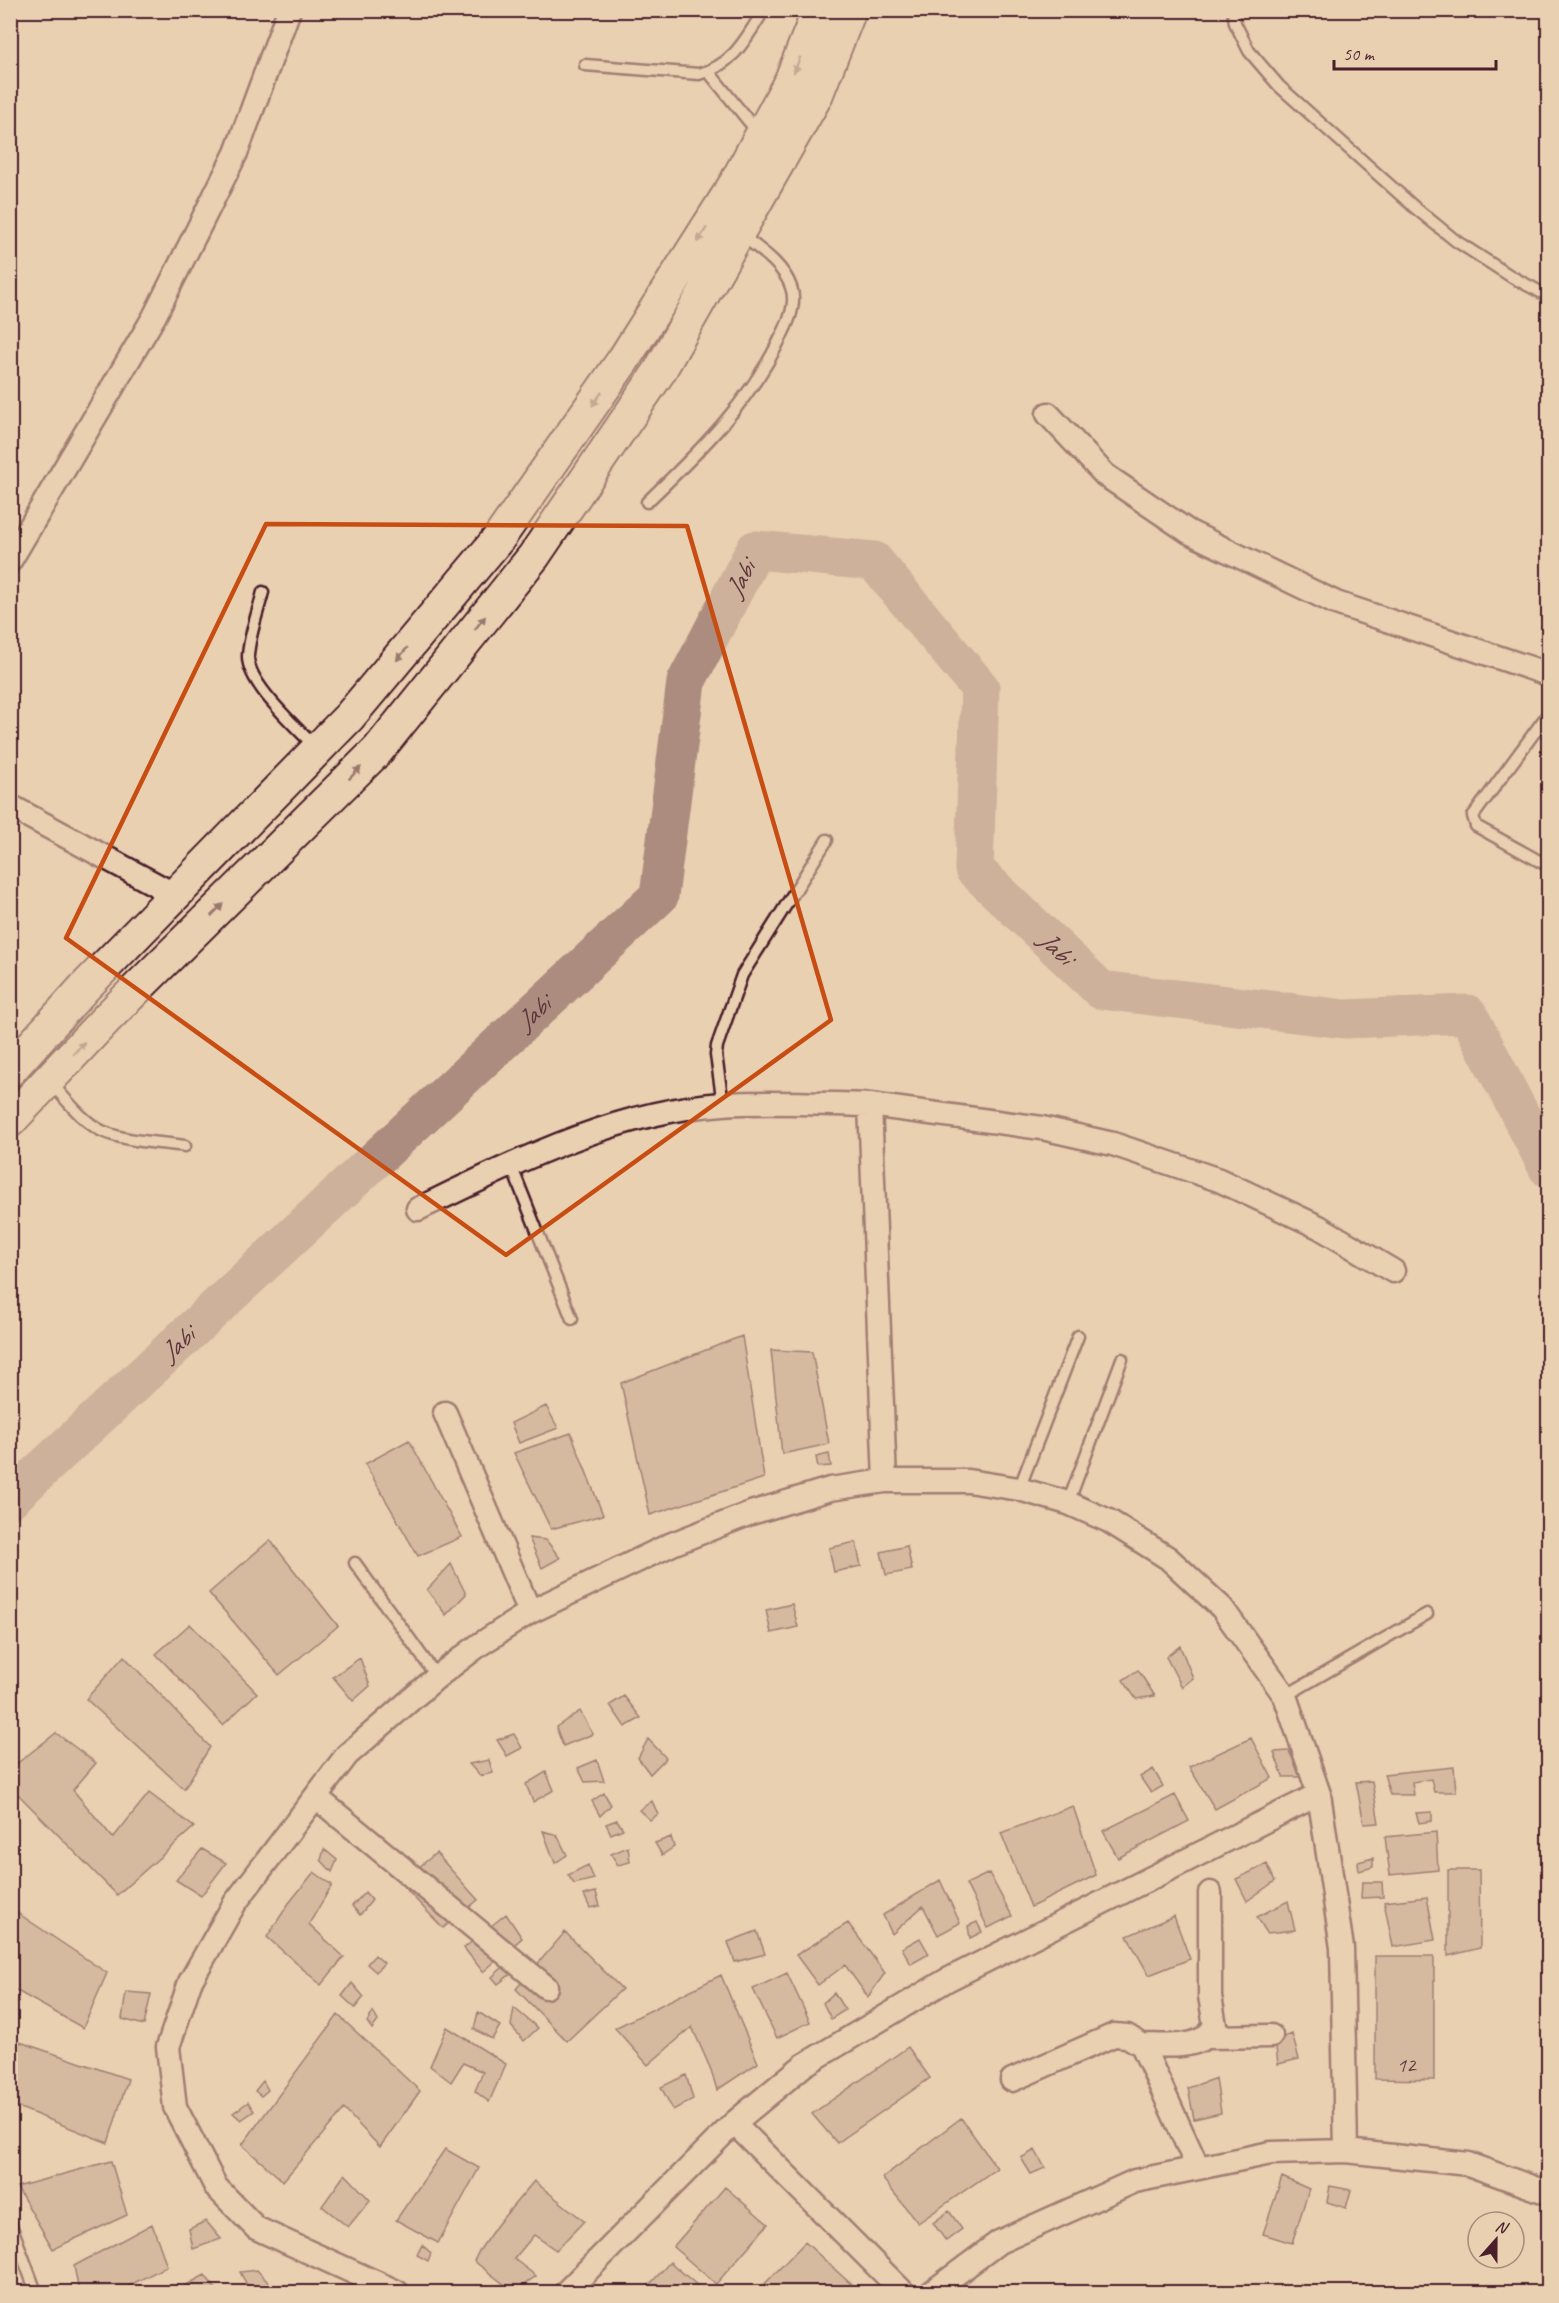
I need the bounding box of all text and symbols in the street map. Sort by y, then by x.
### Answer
scale bar [1334,33,1496,71]
text: 50 m [1343,43,1376,65]
one-way arrow [792,56,801,74]
one-way arrow [697,227,708,243]
one-way arrow [591,391,603,406]
water label: Jabi [716,550,766,604]
one-way arrow [473,616,486,631]
one-way arrow [396,646,409,662]
one-way arrow [348,766,362,780]
one-way arrow [209,903,223,917]
water label: Jabi [1031,922,1085,976]
water label: Jabi [507,985,562,1038]
one-way arrow [72,1041,85,1056]
water label: Jabi [151,1316,206,1369]
house number: 12 [1397,2052,1417,2078]
north arrow [1466,2210,1526,2270]
text: N [1493,2216,1512,2239]

